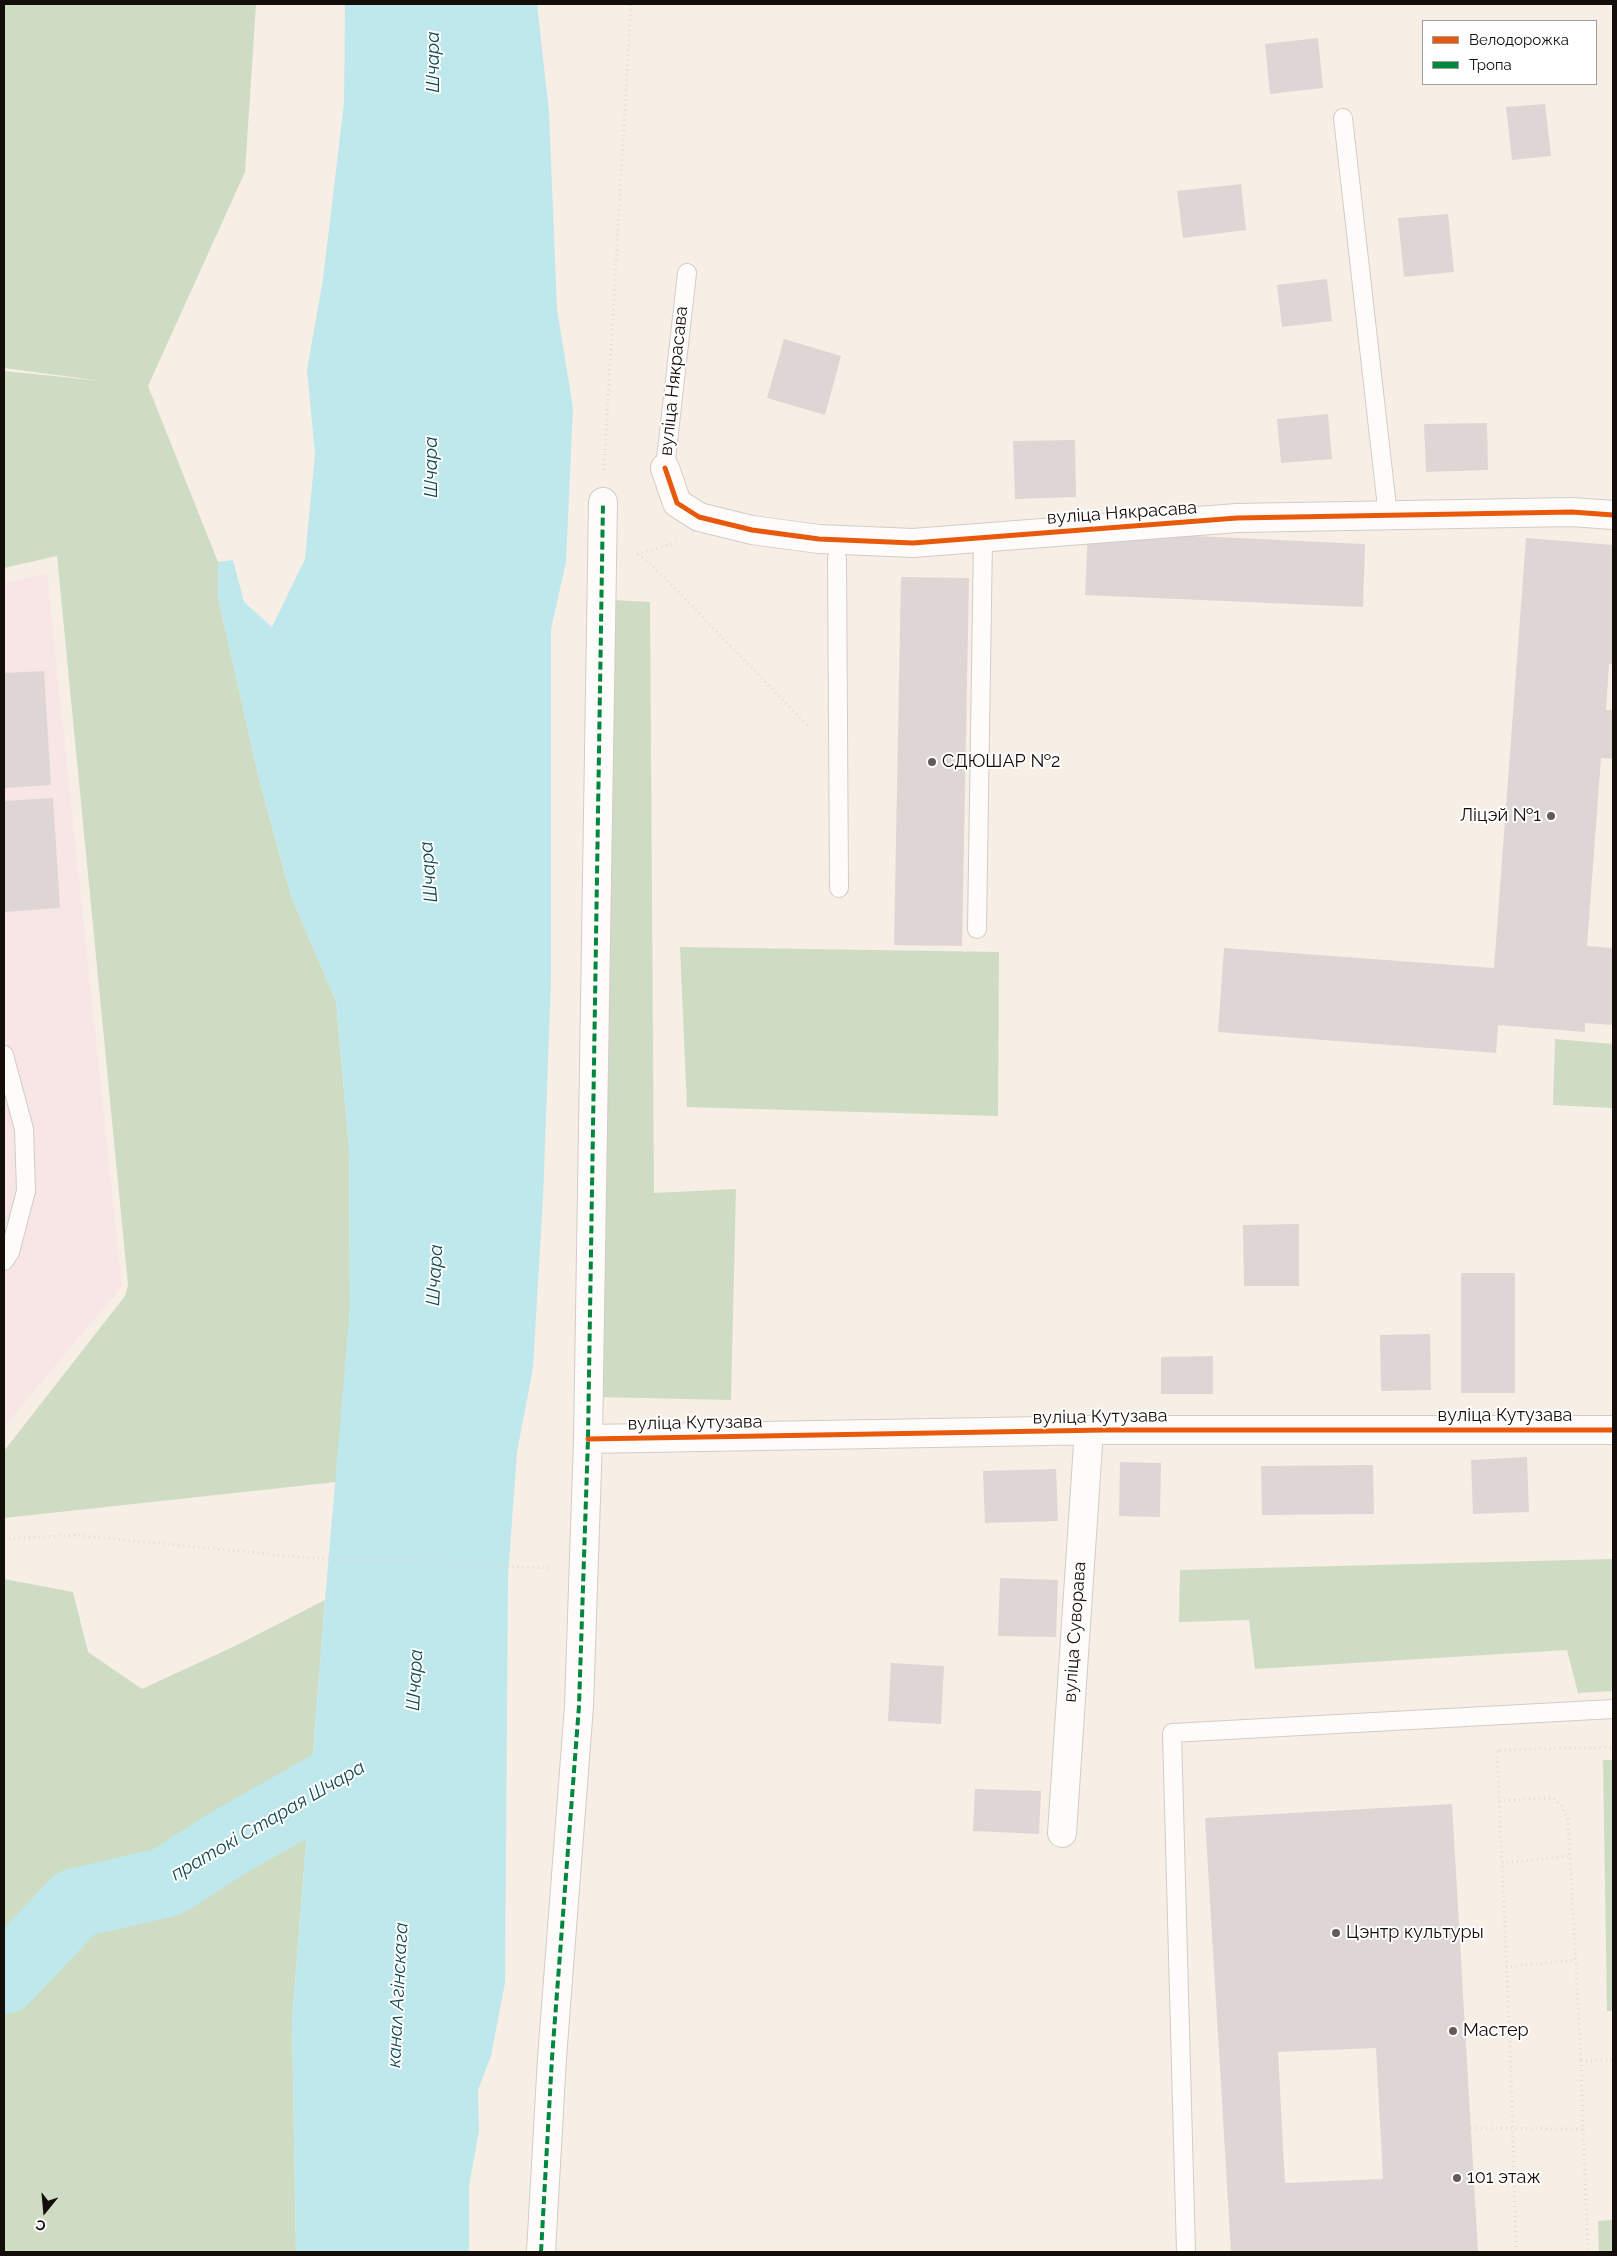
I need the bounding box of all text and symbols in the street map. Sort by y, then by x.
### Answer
legend [1422,20,1597,85]
water label: Шчара [422,31,444,93]
text: Велодорожка [1469,31,1569,49]
text: Тропа [1469,56,1512,74]
street label: вуліца Някрасава [655,305,693,457]
water label: Шчара [420,436,442,498]
street label: вуліца Някрасава [1046,497,1198,529]
place label: СДЮШАР №2 [942,751,1060,773]
marker: СДЮШАР №2 [926,756,938,768]
place label: Ліцэй №1 [1460,805,1541,827]
marker: Ліцэй №1 [1545,810,1557,822]
water label: Шчара [415,840,443,904]
water label: Шчара [422,1244,448,1306]
street label: вуліца Кутузава [1032,1405,1168,1429]
street label: вуліца Кутузава [1438,1405,1572,1427]
street label: вуліца Кутузава [627,1411,763,1435]
street label: вуліца Суворава [1059,1561,1091,1703]
water label: Шчара [402,1649,428,1711]
water label: пратокі Старая Шчара [167,1756,369,1886]
water label: канал Агінскага [383,1922,413,2068]
place label: Цэнтр культуры [1346,1922,1484,1944]
marker: Цэнтр культуры [1330,1927,1342,1939]
place label: Мастер [1463,2020,1529,2042]
marker: Мастер [1447,2025,1459,2037]
place label: 101 этаж [1467,2167,1541,2189]
marker: 101 этаж [1451,2172,1463,2184]
north arrow [20,2186,70,2236]
text: С [34,2216,48,2234]

